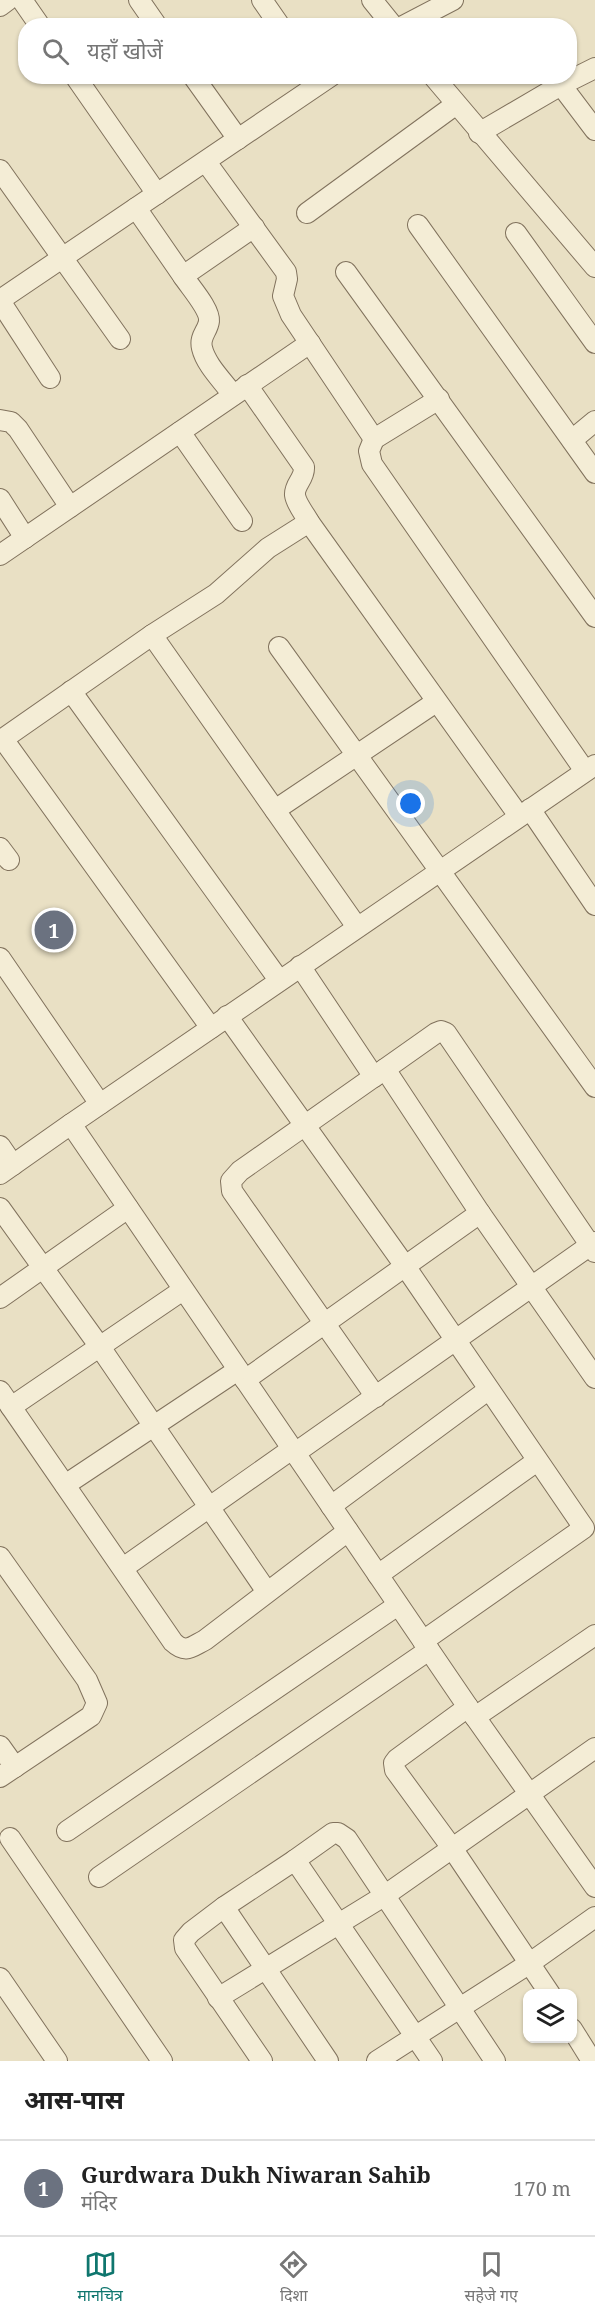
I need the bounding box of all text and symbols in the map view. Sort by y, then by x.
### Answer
search box [18,18,577,84]
icon: search [39,35,72,68]
text: यहाँ खोजें [87,35,163,65]
your location [396,789,425,818]
pin: 1 [34,908,74,952]
map controls [523,1989,577,2043]
button: layers [523,1989,577,2043]
text: आस-पास [24,2081,124,2117]
text: Gurdwara Dukh Niwaran Sahib [81,2159,431,2189]
text: 1 [38,2175,49,2202]
text: 170 m [513,2175,571,2202]
text: मंदिर [81,2189,117,2216]
tab: मानचित्र [77,2248,123,2308]
tab: दिशा [277,2248,310,2308]
tab: सहेजे गए [465,2248,518,2308]

